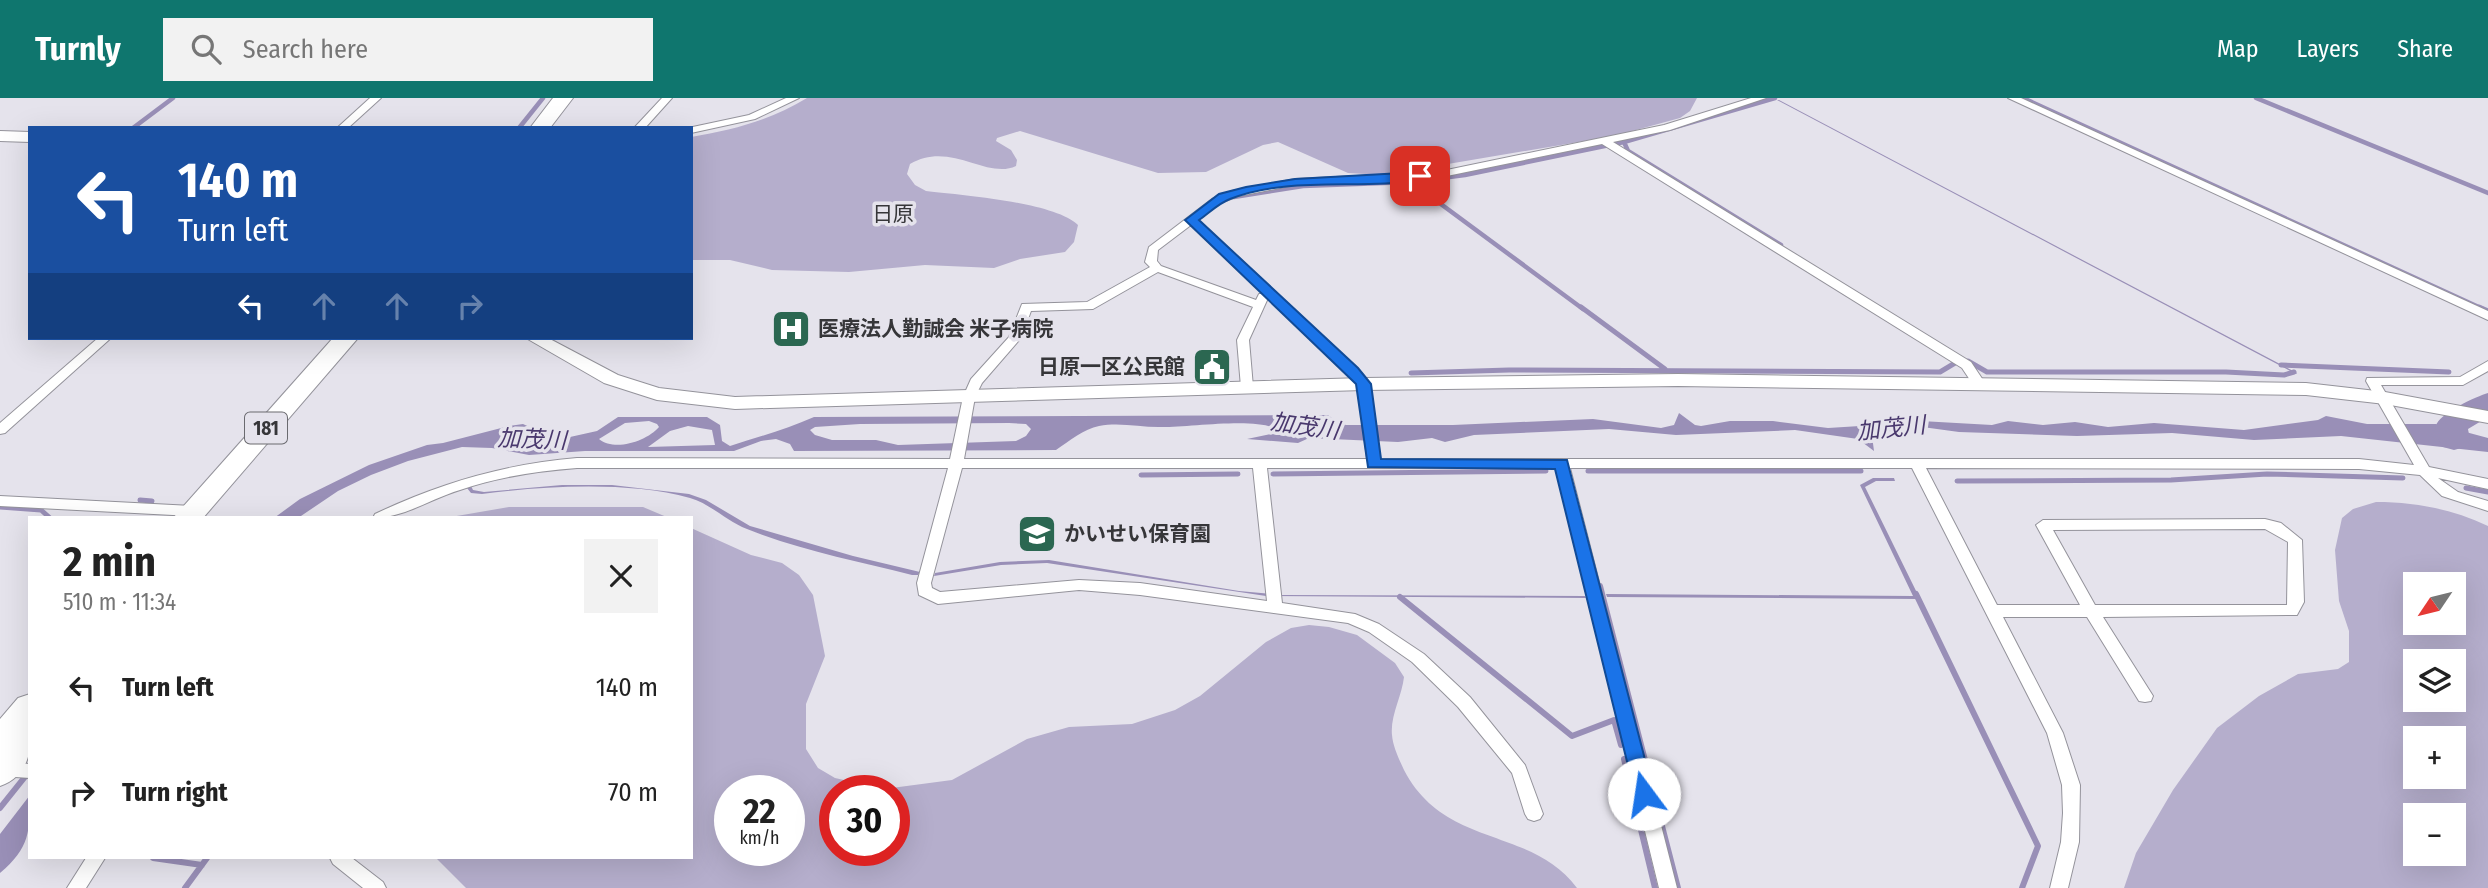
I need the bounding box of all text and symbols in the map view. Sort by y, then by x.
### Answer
search box [163,18,653,81]
text: Turnly [35,29,121,69]
icon: search [187,30,225,68]
text: Search here [243,34,368,65]
text: Map [2217,35,2259,63]
text: Layers [2297,35,2359,63]
text: Share [2397,35,2453,63]
pin [1390,146,1450,206]
text: 140 m [178,151,298,210]
icon: left [63,154,154,245]
icon: arrive [1401,157,1439,195]
district label: 日原 [872,201,914,227]
text: Turn left [178,211,288,249]
icon: left [232,287,270,325]
icon: ahead [305,287,343,325]
icon: ahead [378,287,416,325]
icon: right [451,287,489,325]
hospital icon: 医療法人勤誠会 米子病院 [770,308,812,350]
place label: 医療法人勤誠会 米子病院 [818,316,1053,342]
public building icon: 日原一区公民館 [1191,346,1233,388]
place label: 日原一区公民館 [1038,354,1185,380]
water label: 加茂川 [1269,407,1344,445]
water label: 加茂川 [1855,410,1930,446]
road number: 181 [245,412,287,444]
water label: 加茂川 [497,424,570,454]
school or university icon: かいせい保育園 [1016,513,1058,555]
place label: かいせい保育園 [1064,521,1211,547]
text: 2 min [63,537,156,587]
button: close [584,539,658,613]
north arrow [2403,572,2466,635]
map controls [2403,572,2466,866]
text: 510 m · 11:34 [63,588,176,616]
button: layers [2403,649,2466,712]
icon: left [63,669,101,707]
text: Turn left [122,672,214,703]
text: 140 m [596,672,658,703]
button: + [2403,726,2466,789]
position arrow [1607,757,1681,831]
icon: right [63,774,101,812]
speed limit sign: 30 [819,775,910,866]
text: Turn right [122,777,228,808]
text: 70 m [608,777,658,808]
text: 22 [743,790,776,832]
button: − [2403,803,2466,866]
text: km/h [739,827,780,849]

